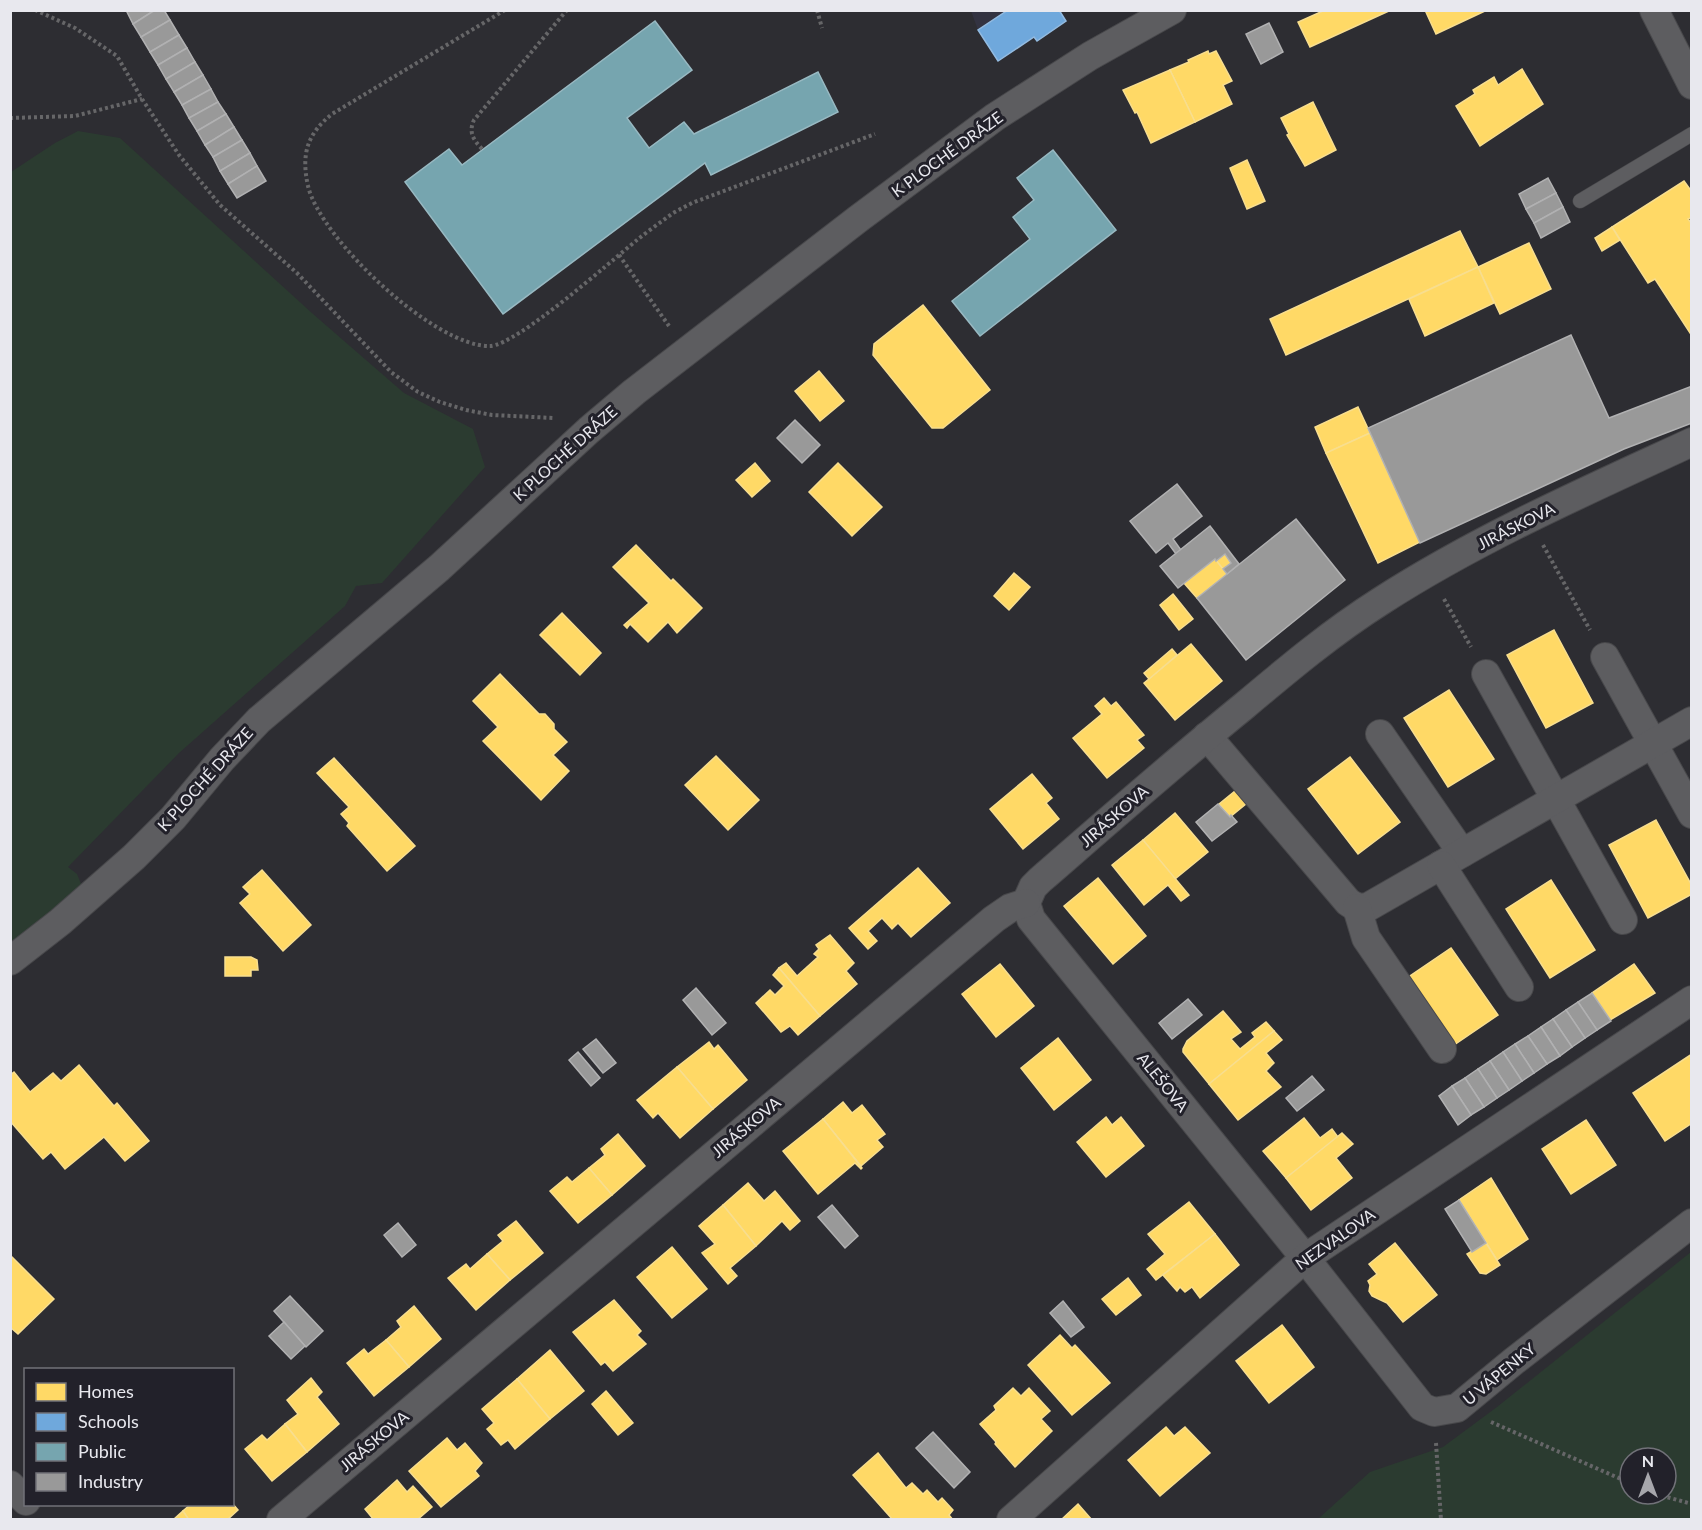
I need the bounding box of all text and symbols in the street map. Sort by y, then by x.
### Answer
street label: K PLOCHÉ DRÁZE [887,107,1006,200]
street label: K PLOCHÉ DRÁZE [509,401,620,504]
street label: JIRÁSKOVA [1474,498,1558,553]
street label: K PLOCHÉ DRÁZE [153,723,256,834]
street label: JIRÁSKOVA [1076,781,1152,850]
street label: ALEŠOVA [1134,1048,1193,1115]
street label: JIRÁSKOVA [707,1092,784,1161]
street label: NEZVALOVA [1291,1204,1378,1273]
street label: U VÁPENKY [1459,1339,1539,1409]
legend [24,1368,234,1506]
text: Homes [78,1380,134,1402]
street label: JIRÁSKOVA [335,1406,412,1475]
text: Schools [78,1410,139,1432]
text: Public [78,1440,126,1462]
north arrow [1618,1446,1678,1506]
text: N [1642,1451,1654,1470]
text: Industry [78,1470,144,1492]

